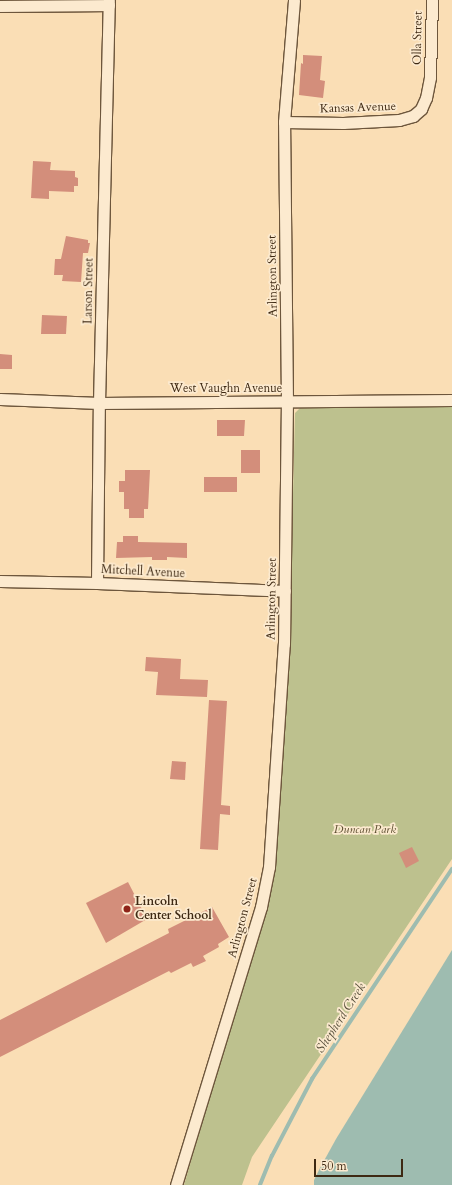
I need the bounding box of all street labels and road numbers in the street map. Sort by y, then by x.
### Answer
street label: Olla Street [410,11,426,65]
street label: Kansas Avenue [320,99,396,117]
street label: Arlington Street [265,235,281,317]
street label: Larson Street [81,258,97,324]
street label: West Vaughn Avenue [170,382,282,396]
street label: Arlington Street [264,558,280,640]
street label: Mitchell Avenue [101,563,185,581]
street label: Arlington Street [225,876,261,960]

